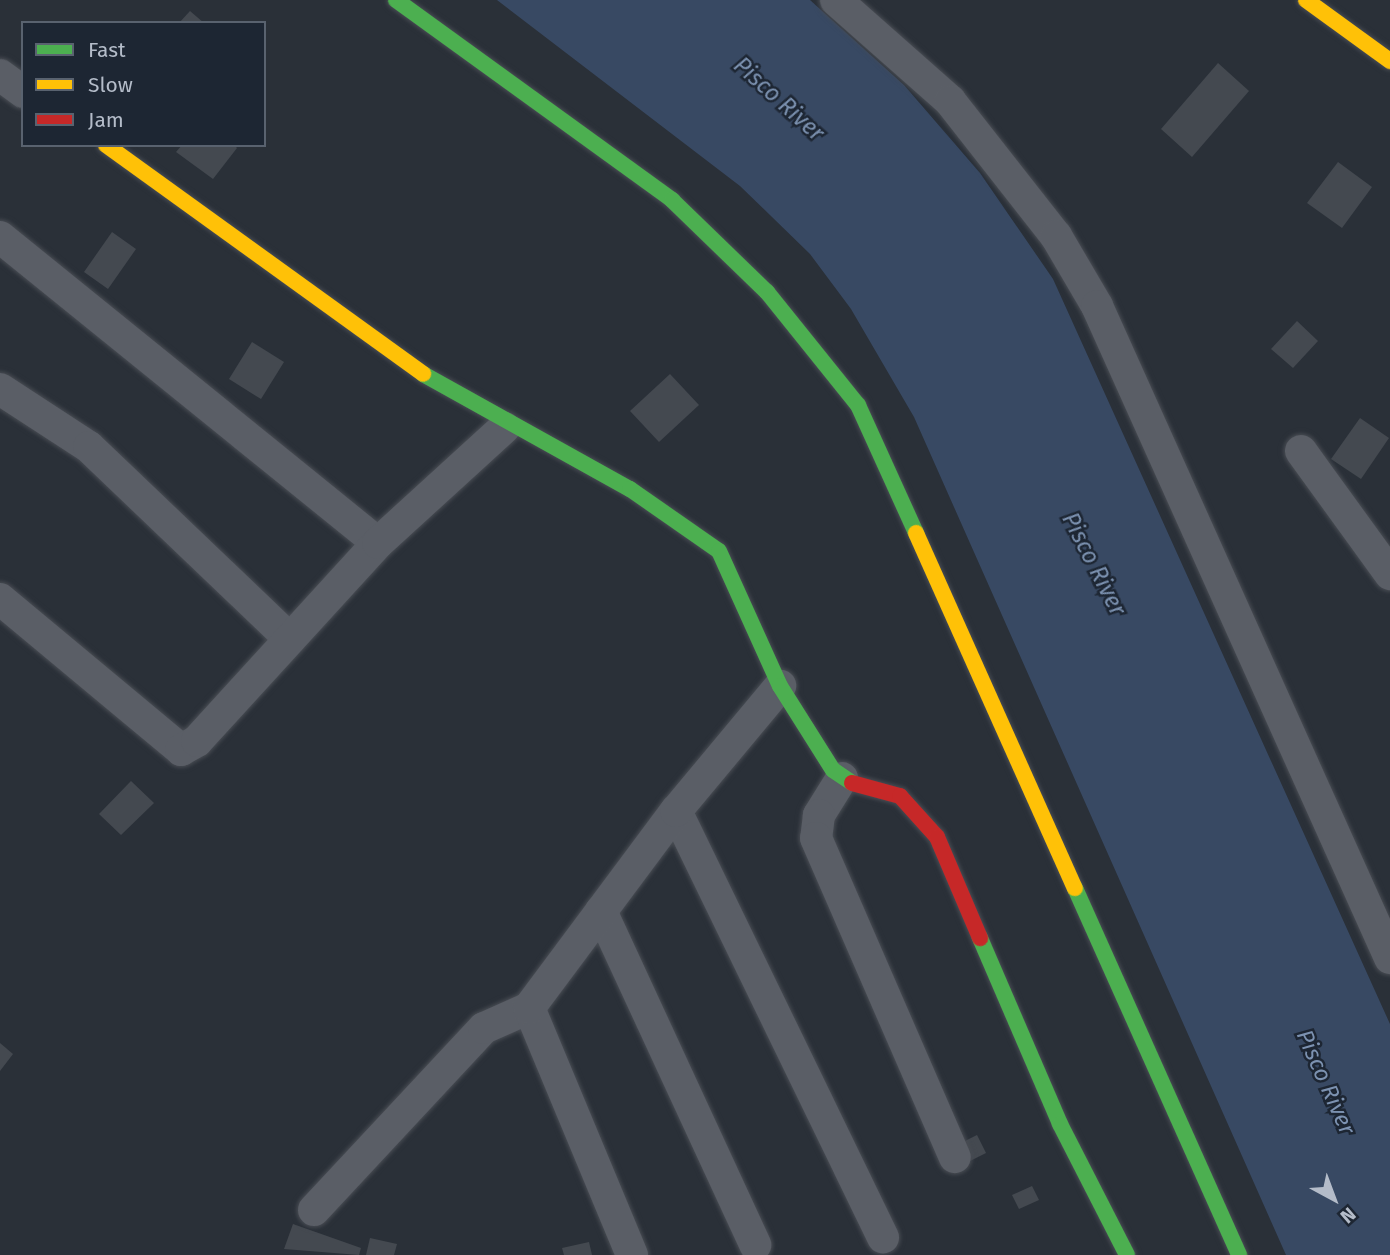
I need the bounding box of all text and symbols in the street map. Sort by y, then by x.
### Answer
legend [21,21,266,147]
text: Fast [88,37,126,63]
water label: Pisco River [728,51,830,147]
text: Slow [88,72,133,98]
text: Jam [88,107,124,133]
water label: Pisco River [1056,508,1132,620]
water label: Pisco River [1291,1025,1361,1139]
north arrow [1299,1164,1369,1234]
text: N [1336,1202,1360,1228]

